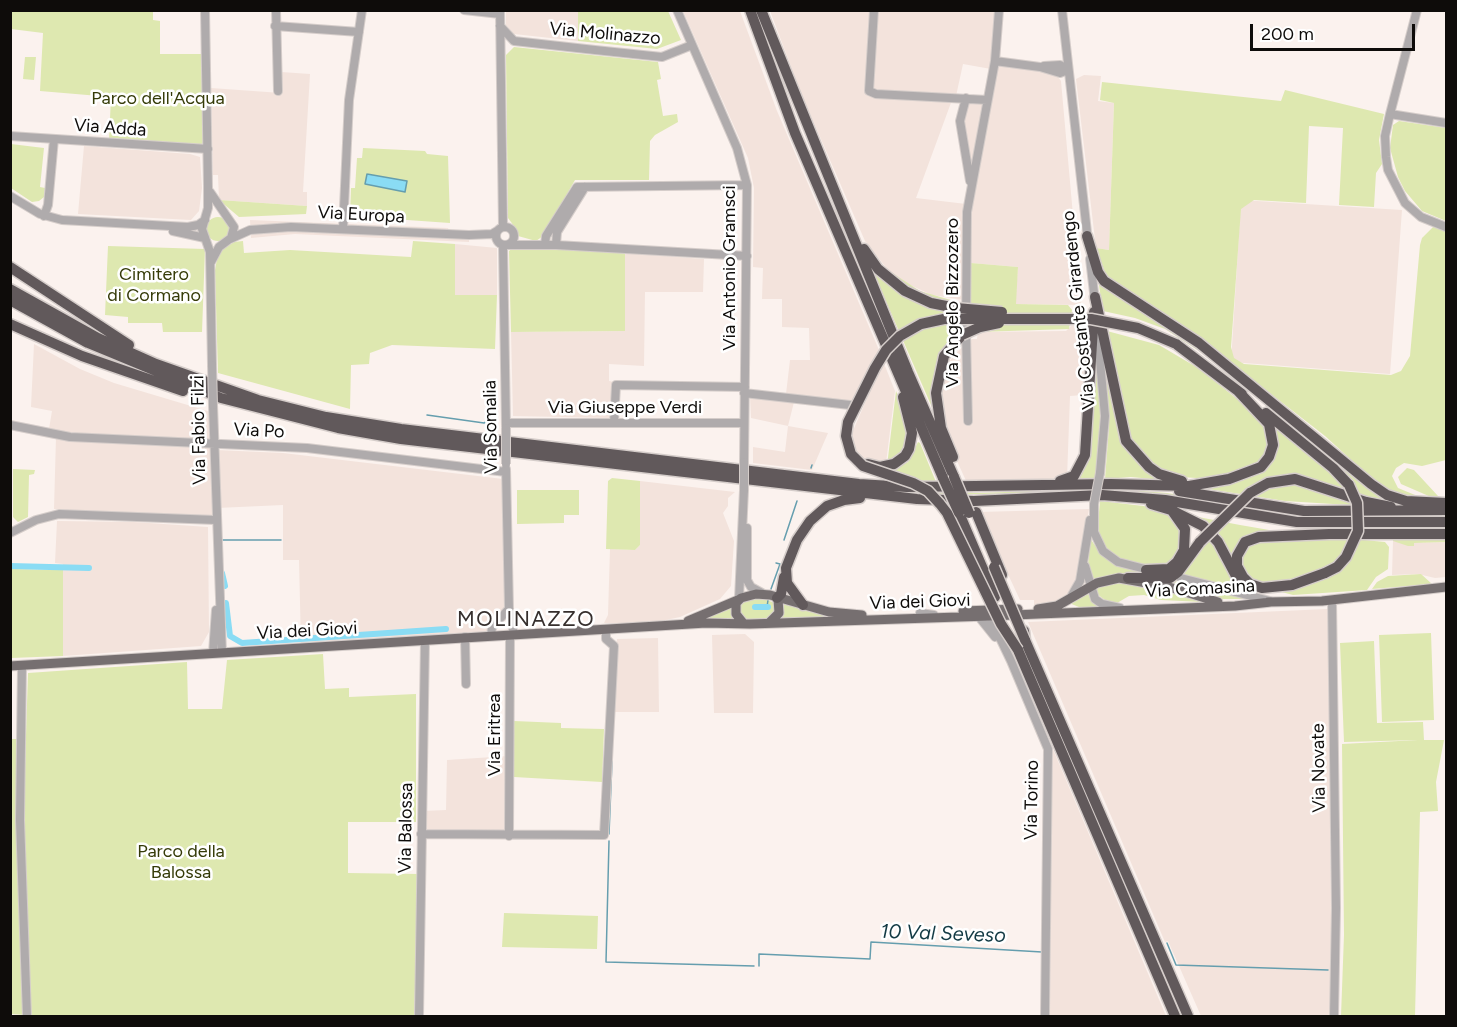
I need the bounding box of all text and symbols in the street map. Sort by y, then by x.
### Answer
scale bar [1253,12,1418,50]
street label: Via Molinazzo [549,18,661,50]
text: 200 m [1261,23,1314,45]
park label: Parco dell'Acqua [91,88,225,110]
street label: Via Adda [73,115,147,141]
street label: Via Antonio Gramsci [719,185,741,351]
street label: Via Europa [317,202,405,228]
street label: Via Costante Girardengo [1058,210,1100,410]
street label: Via Angelo Bizzozero [942,218,964,388]
park label: Cimitero di Cormano [107,264,201,306]
street label: Via Fabio Filzi [187,375,211,485]
street label: Via Somalia [479,380,503,474]
street label: Via Giuseppe Verdi [548,397,702,419]
street label: Via Po [233,419,285,443]
street label: Via Comasina [1145,575,1255,603]
street label: Via dei Giovi [869,589,971,615]
district label: MOLINAZZO [457,607,595,633]
street label: Via dei Giovi [256,618,358,644]
street label: Via Eritrea [484,693,506,777]
street label: Via Novate [1307,723,1331,813]
street label: Via Torino [1021,760,1043,840]
street label: Via Balossa [394,782,418,874]
park label: Parco della Balossa [137,841,225,884]
water label: 10 Val Seveso [880,920,1006,948]

